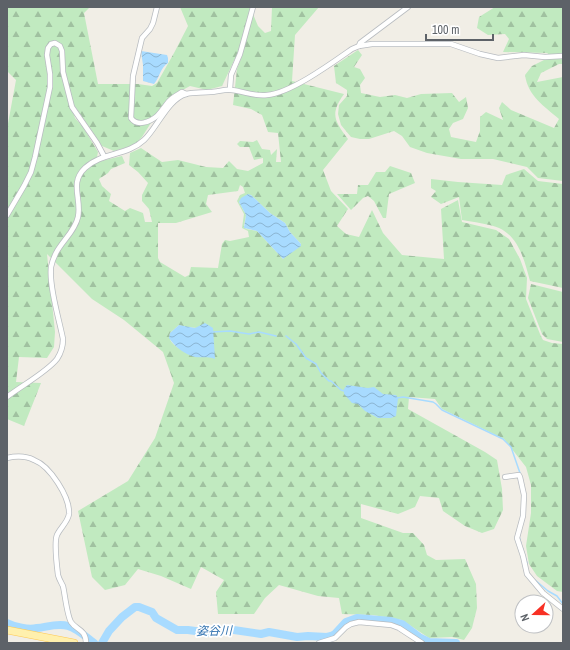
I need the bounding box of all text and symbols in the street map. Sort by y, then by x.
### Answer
scale bar [426,16,493,42]
text: 100 m [432,22,459,38]
north arrow [514,594,554,634]
text: N [517,612,532,623]
water label: 姿谷川 [196,623,234,639]

